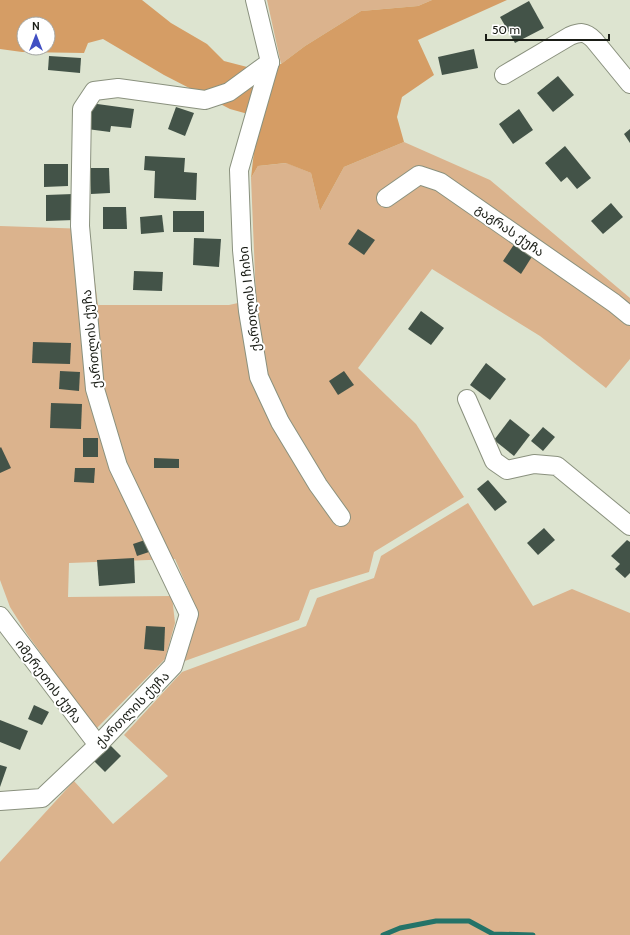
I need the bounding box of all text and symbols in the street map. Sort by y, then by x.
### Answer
north arrow [16,16,56,56]
scale bar [486,16,609,42]
text: N [32,19,40,33]
text: 50 m [492,22,520,37]
street label: გაგრას ქუჩა [472,200,548,260]
street label: ქართლის I ჩიხი [235,245,264,353]
street label: ქართლის ქუჩა [78,289,105,389]
street label: იმერეთის ქუჩა [12,636,86,726]
street label: ქართლის ქუჩა [92,668,173,751]

